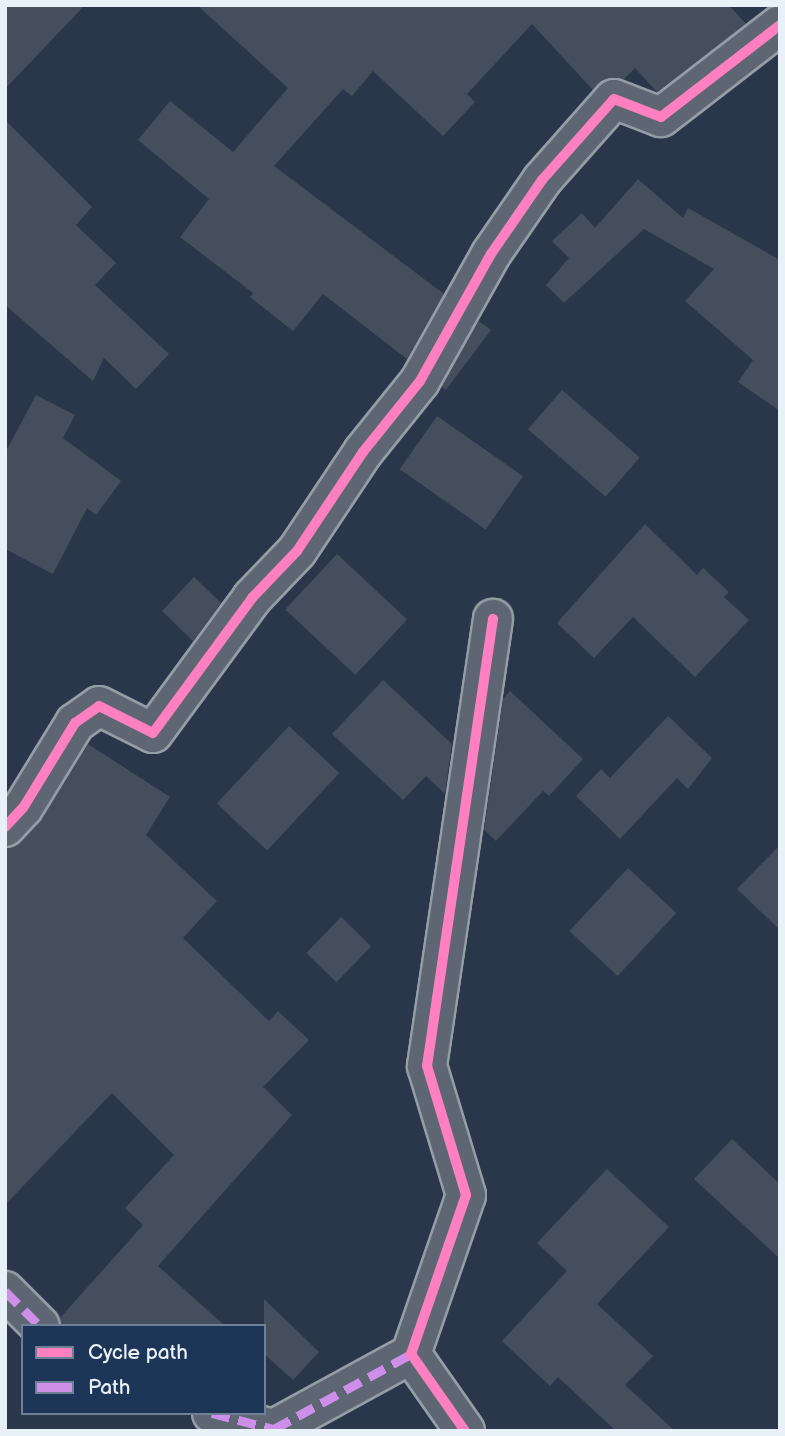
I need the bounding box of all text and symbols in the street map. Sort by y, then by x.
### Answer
legend [21,1324,266,1415]
text: Cycle path [88,1340,188,1365]
text: Path [88,1375,130,1400]

